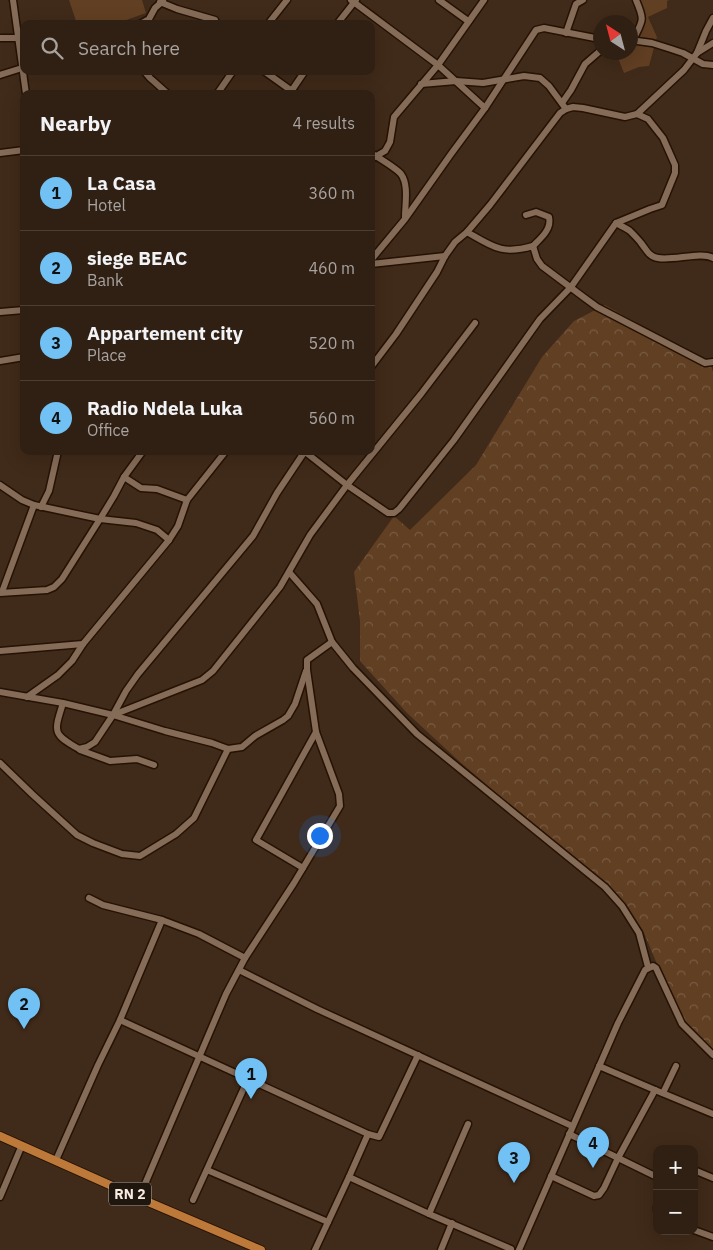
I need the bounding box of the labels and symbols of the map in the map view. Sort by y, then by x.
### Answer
north arrow [593,15,638,60]
your location [307,823,333,849]
pin: 2 [8,988,40,1029]
pin: 1 [235,1058,267,1099]
pin: 4 [577,1127,609,1168]
pin: 3 [498,1142,530,1183]
road number: RN 2 [109,1182,151,1206]

